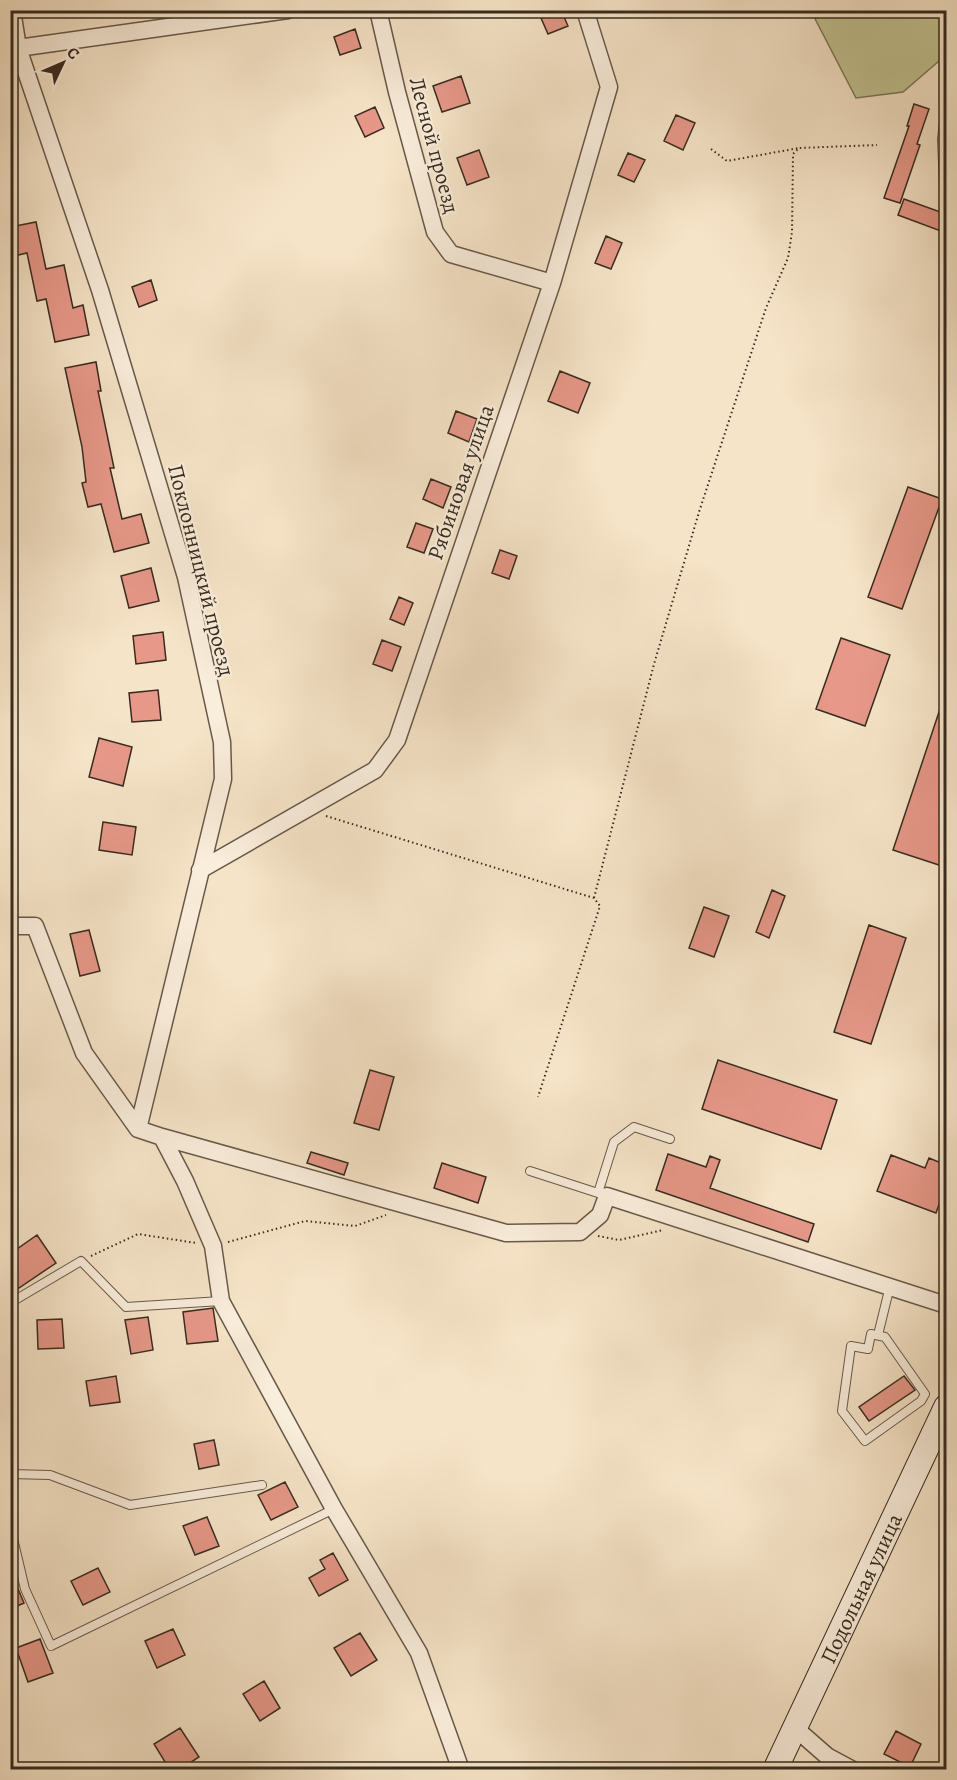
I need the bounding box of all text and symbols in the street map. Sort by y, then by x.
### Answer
north arrow [33,33,93,93]
text: С [62,42,85,65]
street label: Лесной проезд [401,74,467,217]
street label: Рябиновая улица [420,400,502,564]
street label: Поклонницкий проезд [160,461,242,680]
street label: Подольная улица [813,1508,910,1669]

